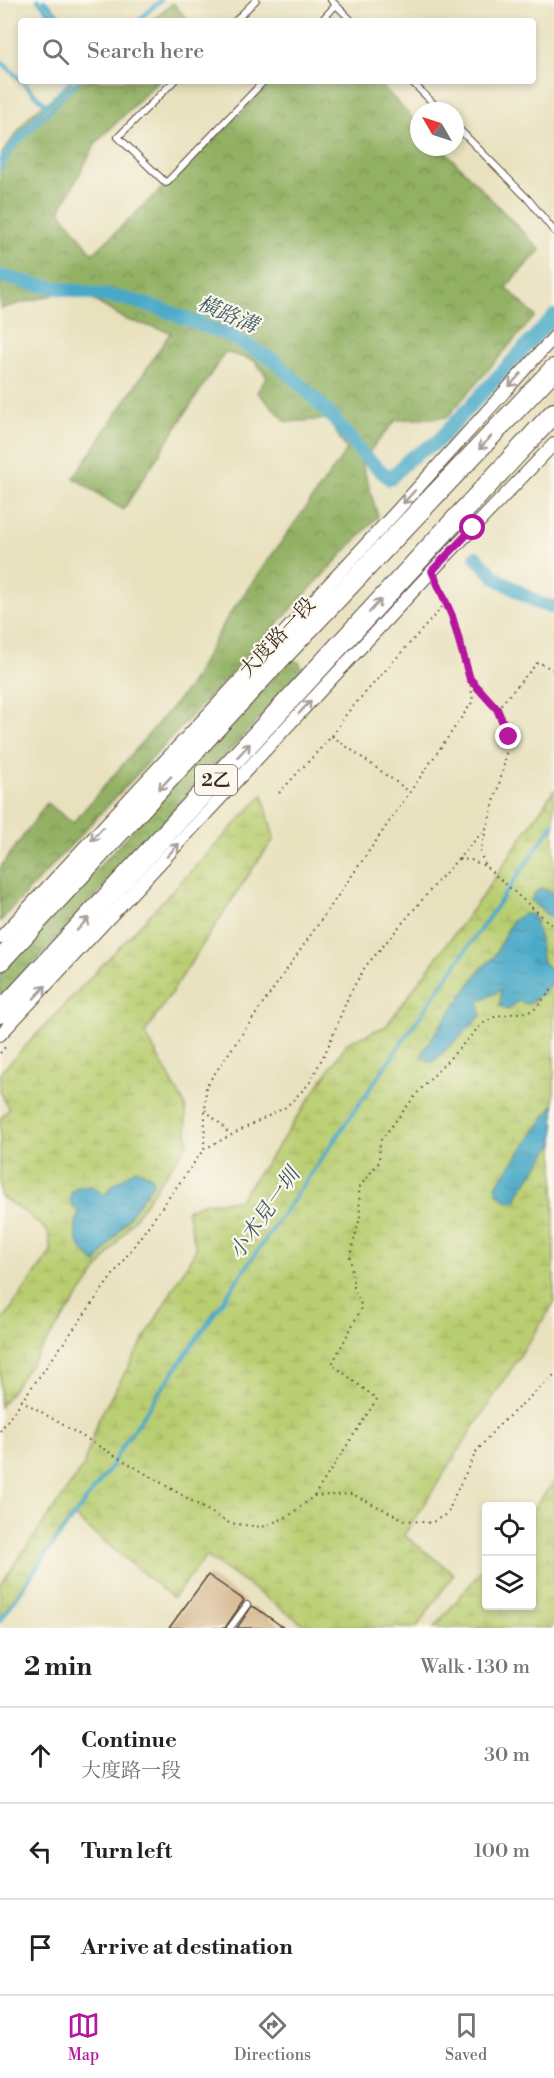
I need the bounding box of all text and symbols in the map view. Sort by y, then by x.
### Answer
search box [18,18,536,84]
icon: search [39,35,72,68]
text: Search here [87,38,204,65]
north arrow [410,102,464,156]
water label: 橫路溝 [193,291,264,340]
one-way arrow [508,372,522,387]
one-way arrow [478,435,492,450]
one-way arrow [402,489,416,504]
route start [459,514,485,540]
street label: 大度路一段 [235,593,321,683]
one-way arrow [368,599,382,614]
one-way arrow [298,699,312,714]
route end [495,723,521,749]
one-way arrow [237,743,251,758]
road number: 2乙 [195,765,237,795]
one-way arrow [158,775,172,790]
one-way arrow [90,826,104,841]
one-way arrow [165,842,180,857]
one-way arrow [75,917,89,932]
one-way arrow [33,985,47,1000]
water label: 小木見一圳 [224,1161,307,1264]
map controls [482,1502,536,1610]
button: locate [482,1502,536,1556]
button: layers [482,1556,536,1610]
text: 2 min [24,1651,92,1683]
text: Walk · 130 m [421,1655,530,1680]
text: Continue [81,1727,177,1754]
icon: ahead [24,1739,57,1772]
text: 30 m [484,1743,530,1768]
text: 大度路一段 [81,1759,181,1784]
icon: left [24,1835,57,1868]
text: Turn left [81,1838,172,1865]
text: 100 m [474,1839,530,1864]
icon: arrive [24,1931,57,1964]
text: Arrive at destination [81,1934,293,1961]
tab: Map [67,2009,100,2065]
tab: Directions [234,2009,311,2065]
tab: Saved [445,2009,487,2065]

